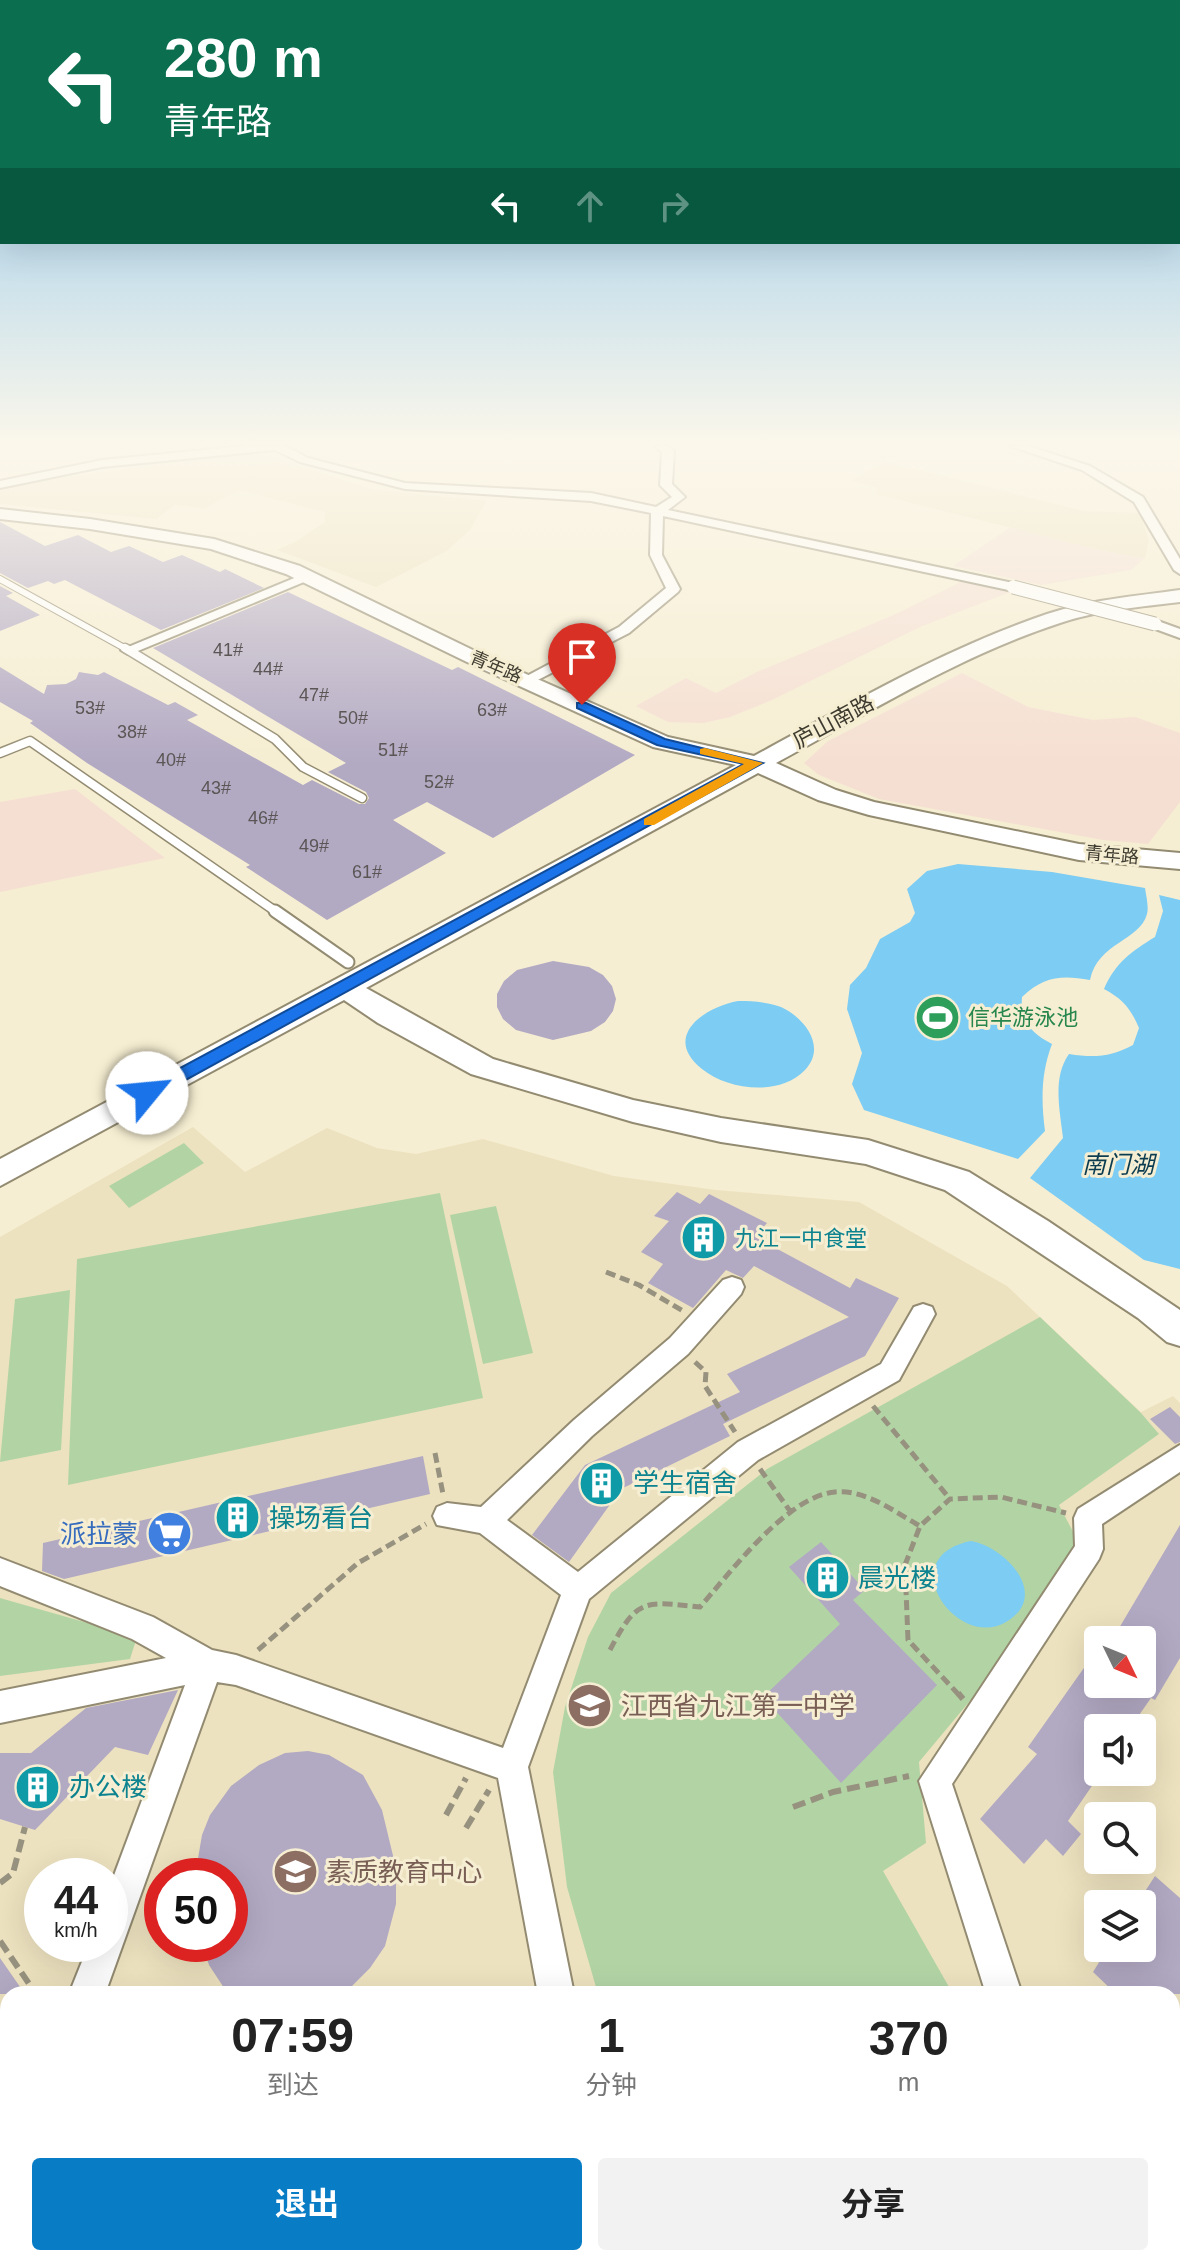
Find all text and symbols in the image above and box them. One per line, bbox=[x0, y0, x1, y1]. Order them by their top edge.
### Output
text: 280 m bbox=[164, 26, 323, 89]
icon: left bbox=[32, 32, 136, 136]
text: 青年路 bbox=[164, 101, 272, 142]
icon: left bbox=[484, 184, 528, 228]
icon: ahead bbox=[568, 184, 612, 228]
icon: right bbox=[652, 184, 696, 228]
pin bbox=[548, 623, 616, 705]
icon: arrive bbox=[560, 635, 604, 679]
house number: 41# bbox=[213, 640, 243, 660]
street label: 青年路 bbox=[467, 647, 525, 687]
house number: 44# bbox=[253, 659, 283, 679]
house number: 47# bbox=[299, 685, 329, 705]
street label: 庐山南路 bbox=[789, 690, 878, 753]
house number: 53# bbox=[75, 698, 105, 718]
house number: 63# bbox=[477, 700, 507, 720]
house number: 50# bbox=[338, 708, 368, 728]
house number: 38# bbox=[117, 722, 147, 742]
house number: 51# bbox=[378, 740, 408, 760]
house number: 40# bbox=[156, 750, 186, 770]
house number: 52# bbox=[424, 772, 454, 792]
house number: 43# bbox=[201, 778, 231, 798]
house number: 46# bbox=[248, 808, 278, 828]
house number: 49# bbox=[299, 836, 329, 856]
street label: 青年路 bbox=[1084, 843, 1140, 867]
house number: 61# bbox=[352, 862, 382, 882]
sports icon: 信华游泳池 bbox=[913, 993, 961, 1041]
place label: 信华游泳池 bbox=[968, 1005, 1078, 1030]
position arrow bbox=[105, 1051, 189, 1135]
water label: 南门湖 bbox=[1082, 1151, 1158, 1178]
building icon: 九江一中食堂 bbox=[680, 1214, 728, 1262]
place label: 九江一中食堂 bbox=[735, 1226, 867, 1251]
building icon: 学生宿舍 bbox=[578, 1459, 626, 1507]
place label: 学生宿舍 bbox=[633, 1468, 737, 1498]
building icon: 操场看台 bbox=[214, 1494, 262, 1542]
place label: 操场看台 bbox=[269, 1503, 373, 1533]
supermarket icon: 派拉蒙 bbox=[145, 1510, 193, 1558]
place label: 派拉蒙 bbox=[60, 1519, 138, 1549]
building icon: 晨光楼 bbox=[803, 1554, 851, 1602]
place label: 晨光楼 bbox=[858, 1563, 936, 1593]
north arrow bbox=[1084, 1626, 1156, 1698]
map controls bbox=[1084, 1626, 1156, 1962]
school or university icon: 江西省九江第一中学 bbox=[566, 1682, 614, 1730]
place label: 江西省九江第一中学 bbox=[621, 1691, 855, 1721]
button: sound bbox=[1084, 1714, 1156, 1786]
building icon: 办公楼 bbox=[14, 1763, 62, 1811]
place label: 办公楼 bbox=[69, 1772, 147, 1802]
button: search bbox=[1084, 1802, 1156, 1874]
school or university icon: 素质教育中心 bbox=[271, 1848, 319, 1896]
place label: 素质教育中心 bbox=[326, 1857, 482, 1887]
speed limit sign: 50 bbox=[144, 1858, 248, 1962]
text: 44 bbox=[54, 1878, 98, 1922]
button: layers bbox=[1084, 1890, 1156, 1962]
text: km/h bbox=[54, 1919, 98, 1941]
text: 07:59 bbox=[231, 2009, 354, 2062]
text: 1 bbox=[598, 2009, 625, 2062]
text: 370 bbox=[869, 2012, 949, 2065]
text: m bbox=[898, 2067, 920, 2097]
text: 到达 bbox=[267, 2070, 319, 2100]
text: 分钟 bbox=[585, 2070, 637, 2100]
button: 退出 bbox=[32, 2158, 582, 2250]
button: 分享 bbox=[598, 2158, 1148, 2250]

